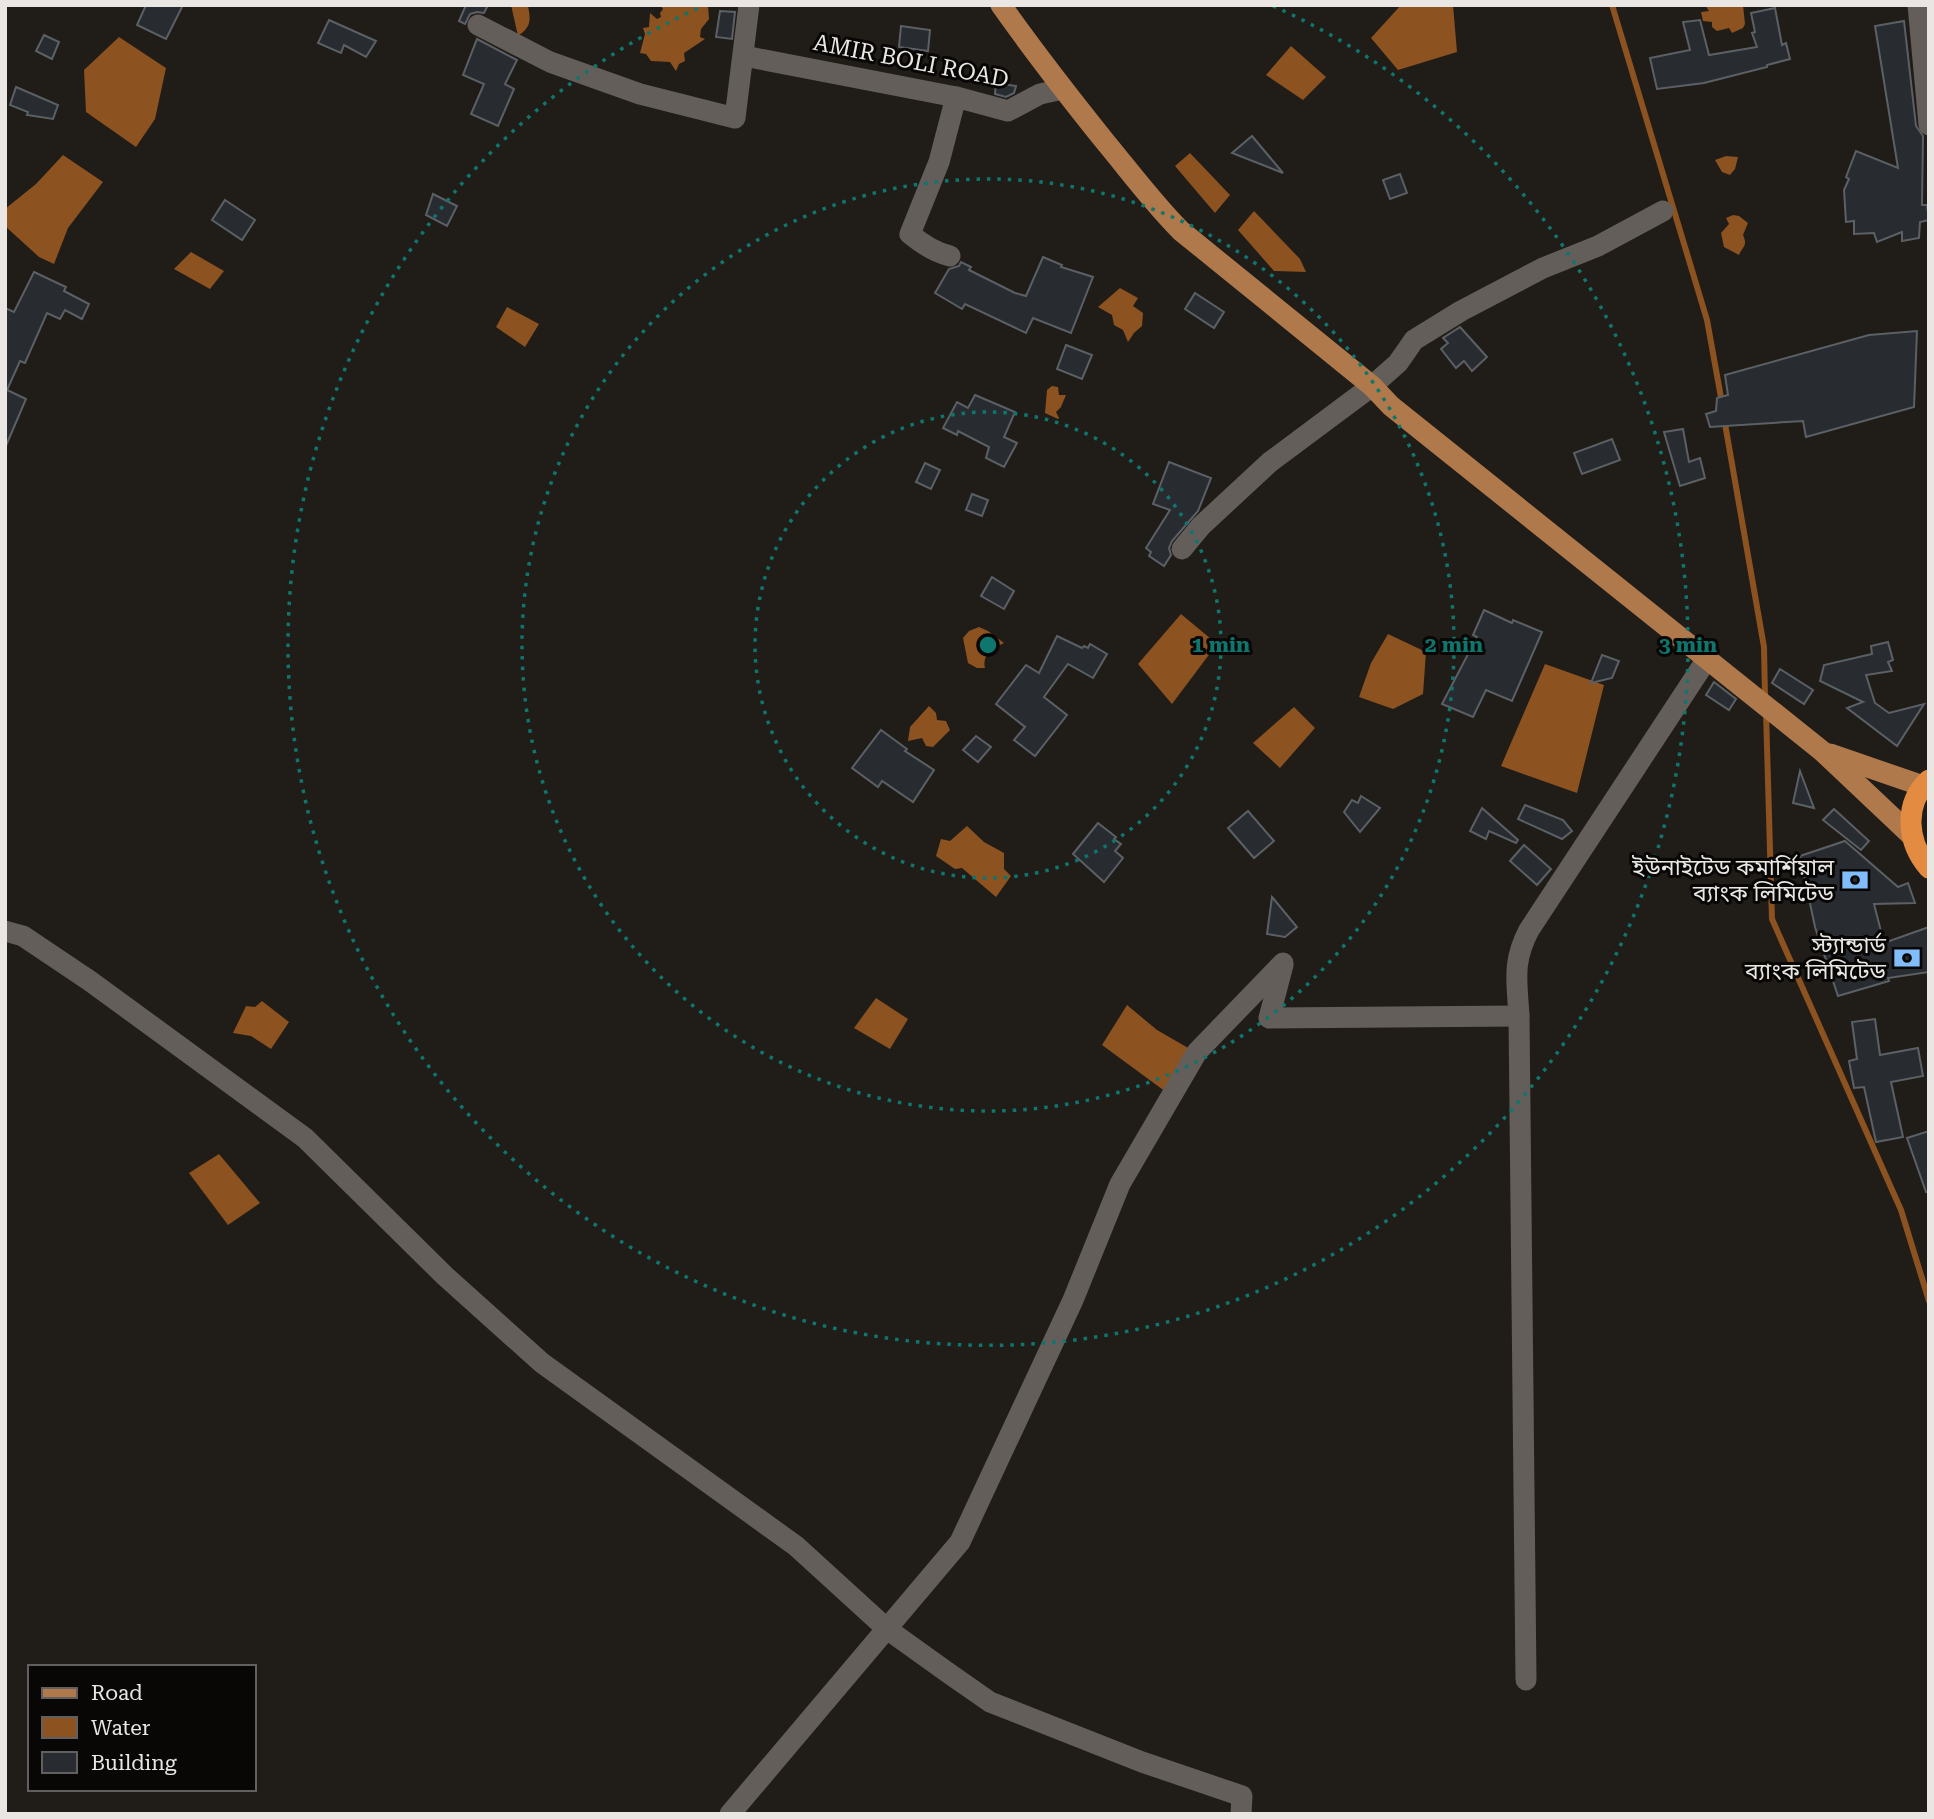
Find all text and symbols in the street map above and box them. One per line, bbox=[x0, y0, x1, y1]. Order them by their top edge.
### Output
street label: AMIR BOLI ROAD bbox=[811, 29, 1011, 93]
centre of rings bbox=[976, 633, 1000, 657]
text: 1 min bbox=[1192, 633, 1250, 657]
text: 2 min bbox=[1425, 633, 1483, 657]
text: 3 min bbox=[1659, 633, 1717, 657]
place label: ইউনাইটেড কমার্শিয়াল ব্যাংক লিমিটেড bbox=[1631, 854, 1835, 907]
bank icon: ইউনাইটেড কমার্শিয়াল ব্যাংক লিমিটেড bbox=[1840, 865, 1870, 895]
place label: স্ট্যান্ডার্ড ব্যাংক লিমিটেড bbox=[1744, 932, 1887, 985]
bank icon: স্ট্যান্ডার্ড ব্যাংক লিমিটেড bbox=[1892, 943, 1922, 973]
legend bbox=[28, 1665, 256, 1791]
text: Road bbox=[91, 1681, 143, 1705]
text: Water bbox=[91, 1716, 151, 1740]
text: Building bbox=[91, 1751, 177, 1775]

